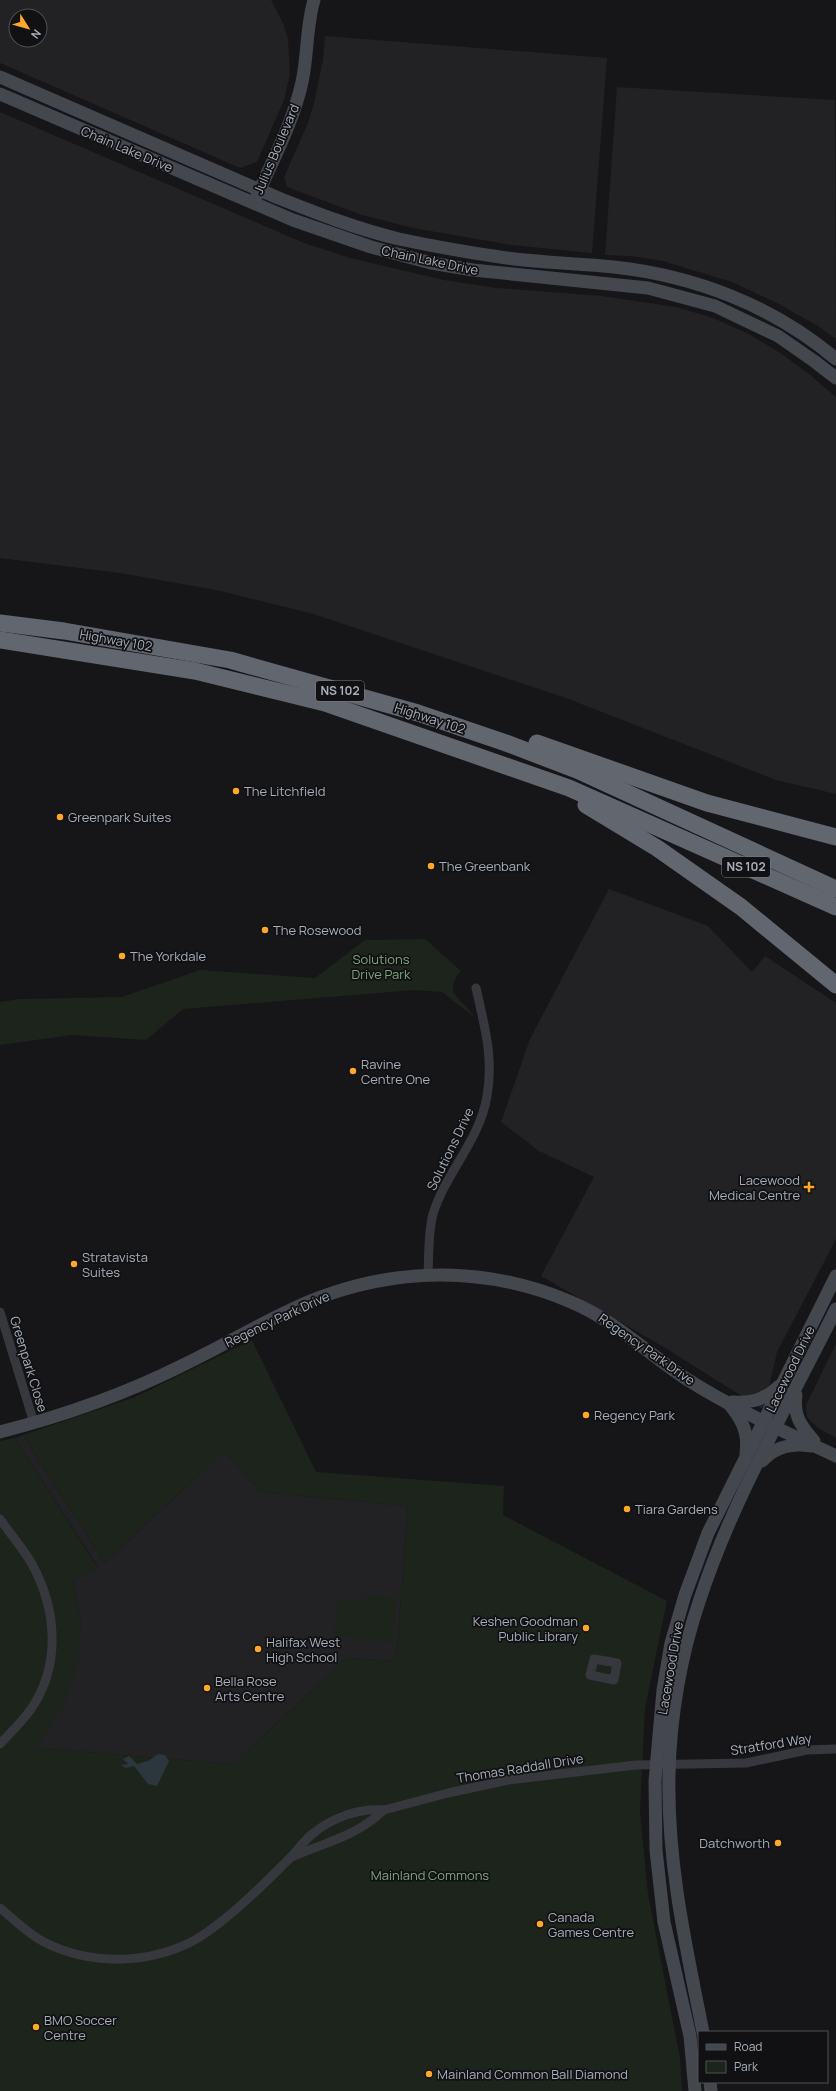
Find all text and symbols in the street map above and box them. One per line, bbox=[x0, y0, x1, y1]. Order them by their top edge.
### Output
north arrow bbox=[8, 8, 48, 48]
text: N bbox=[28, 27, 45, 42]
street label: Julius Boulevard bbox=[249, 101, 303, 197]
street label: Chain Lake Drive bbox=[78, 121, 176, 177]
street label: Chain Lake Drive bbox=[380, 241, 480, 279]
street label: Highway 102 bbox=[78, 625, 154, 655]
road number: NS 102 bbox=[316, 681, 364, 701]
street label: Highway 102 bbox=[392, 698, 468, 738]
place label: The Litchfield bbox=[244, 782, 325, 800]
marker: The Litchfield bbox=[231, 786, 241, 796]
place label: Greenpark Suites bbox=[68, 808, 171, 826]
marker: Greenpark Suites bbox=[55, 812, 65, 822]
place label: The Greenbank bbox=[439, 857, 531, 875]
road number: NS 102 bbox=[722, 857, 770, 877]
marker: The Greenbank bbox=[426, 861, 436, 871]
place label: The Rosewood bbox=[273, 921, 361, 939]
marker: The Rosewood bbox=[260, 925, 270, 935]
place label: The Yorkdale bbox=[130, 947, 207, 965]
park label: Solutions Drive Park bbox=[352, 950, 411, 983]
marker: The Yorkdale bbox=[117, 951, 127, 961]
place label: Ravine Centre One bbox=[361, 1055, 430, 1088]
marker: Ravine Centre One bbox=[348, 1066, 358, 1076]
street label: Solutions Drive bbox=[422, 1104, 478, 1193]
place label: Lacewood Medical Centre bbox=[709, 1171, 800, 1204]
marker: Lacewood Medical Centre bbox=[803, 1181, 815, 1193]
place label: Stratavista Suites bbox=[82, 1248, 148, 1281]
marker: Stratavista Suites bbox=[69, 1259, 79, 1269]
street label: Regency Park Drive bbox=[222, 1287, 333, 1351]
street label: Regency Park Drive bbox=[595, 1309, 699, 1389]
street label: Greenpark Close bbox=[6, 1314, 52, 1415]
street label: Lacewood Drive bbox=[761, 1322, 819, 1415]
place label: Regency Park bbox=[594, 1406, 675, 1424]
marker: Regency Park bbox=[581, 1410, 591, 1420]
place label: Tiara Gardens bbox=[635, 1500, 718, 1518]
marker: Tiara Gardens bbox=[622, 1504, 632, 1514]
place label: Keshen Goodman Public Library bbox=[473, 1612, 578, 1645]
street label: Lacewood Drive bbox=[653, 1620, 687, 1716]
marker: Keshen Goodman Public Library bbox=[581, 1623, 591, 1633]
place label: Halifax West High School bbox=[266, 1633, 340, 1666]
marker: Halifax West High School bbox=[253, 1644, 263, 1654]
place label: Bella Rose Arts Centre bbox=[215, 1672, 285, 1705]
marker: Bella Rose Arts Centre bbox=[202, 1683, 212, 1693]
street label: Stratford Way bbox=[729, 1729, 813, 1759]
street label: Thomas Raddall Drive bbox=[455, 1749, 585, 1787]
place label: Datchworth bbox=[699, 1834, 770, 1852]
marker: Datchworth bbox=[773, 1838, 783, 1848]
park label: Mainland Commons bbox=[371, 1866, 489, 1884]
place label: Canada Games Centre bbox=[548, 1908, 635, 1941]
marker: Canada Games Centre bbox=[535, 1919, 545, 1929]
place label: BMO Soccer Centre bbox=[44, 2011, 117, 2044]
marker: BMO Soccer Centre bbox=[31, 2022, 41, 2032]
legend bbox=[698, 2031, 828, 2083]
text: Road bbox=[734, 2038, 762, 2055]
text: Park bbox=[734, 2058, 759, 2075]
place label: Mainland Common Ball Diamond bbox=[437, 2065, 628, 2083]
marker: Mainland Common Ball Diamond bbox=[424, 2069, 434, 2079]

